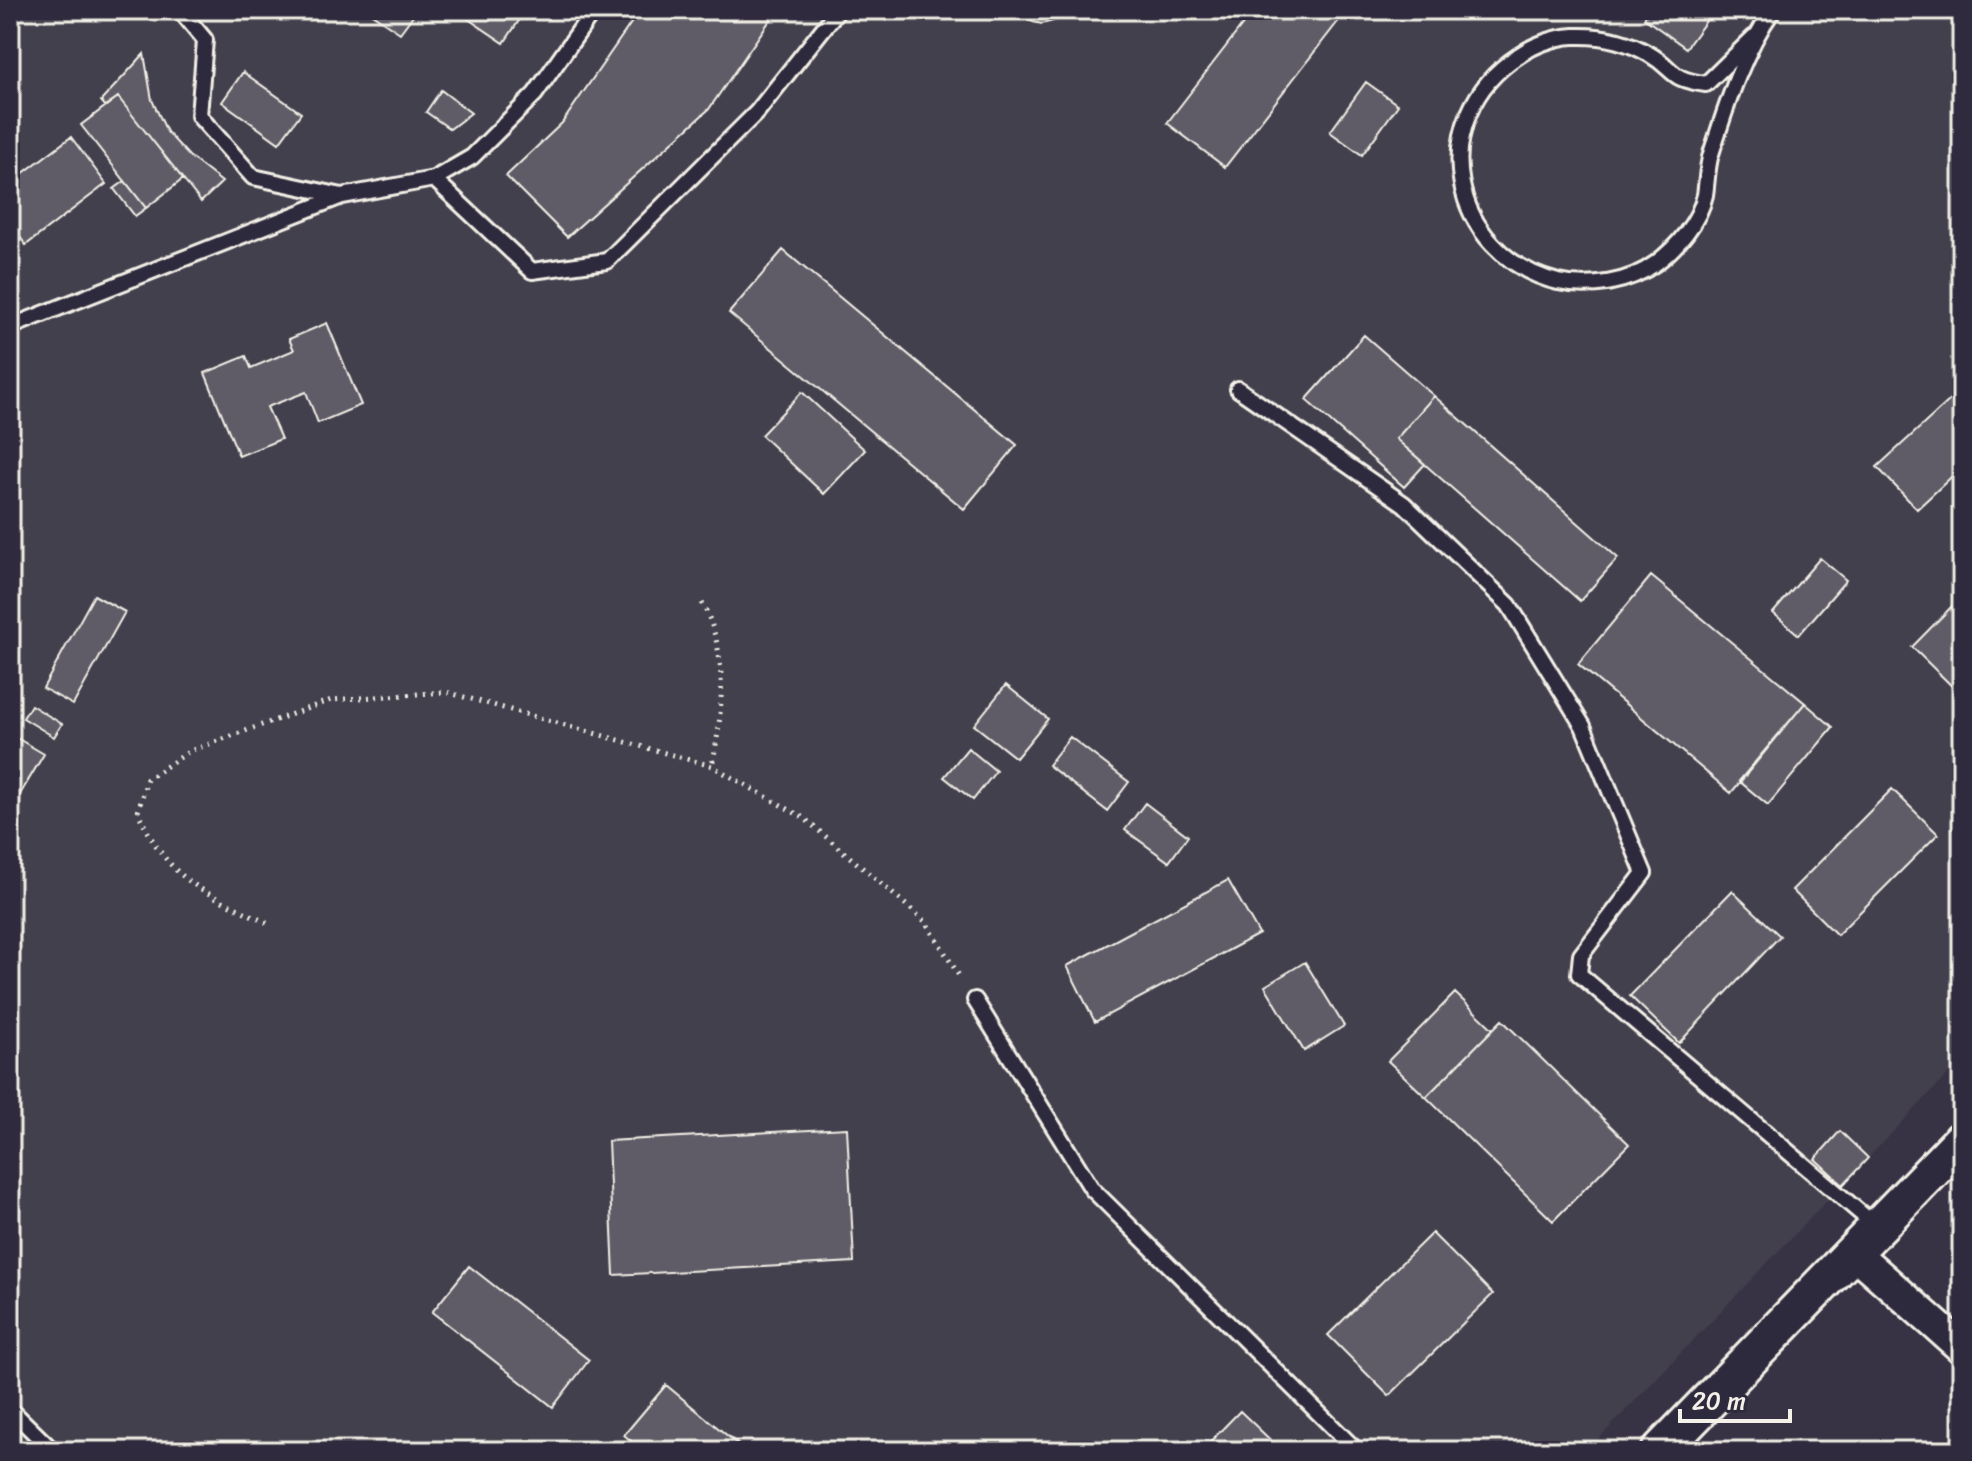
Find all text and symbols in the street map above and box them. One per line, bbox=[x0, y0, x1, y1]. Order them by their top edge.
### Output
scale bar bbox=[1680, 1373, 1790, 1423]
text: 20 m bbox=[1692, 1380, 1746, 1422]

